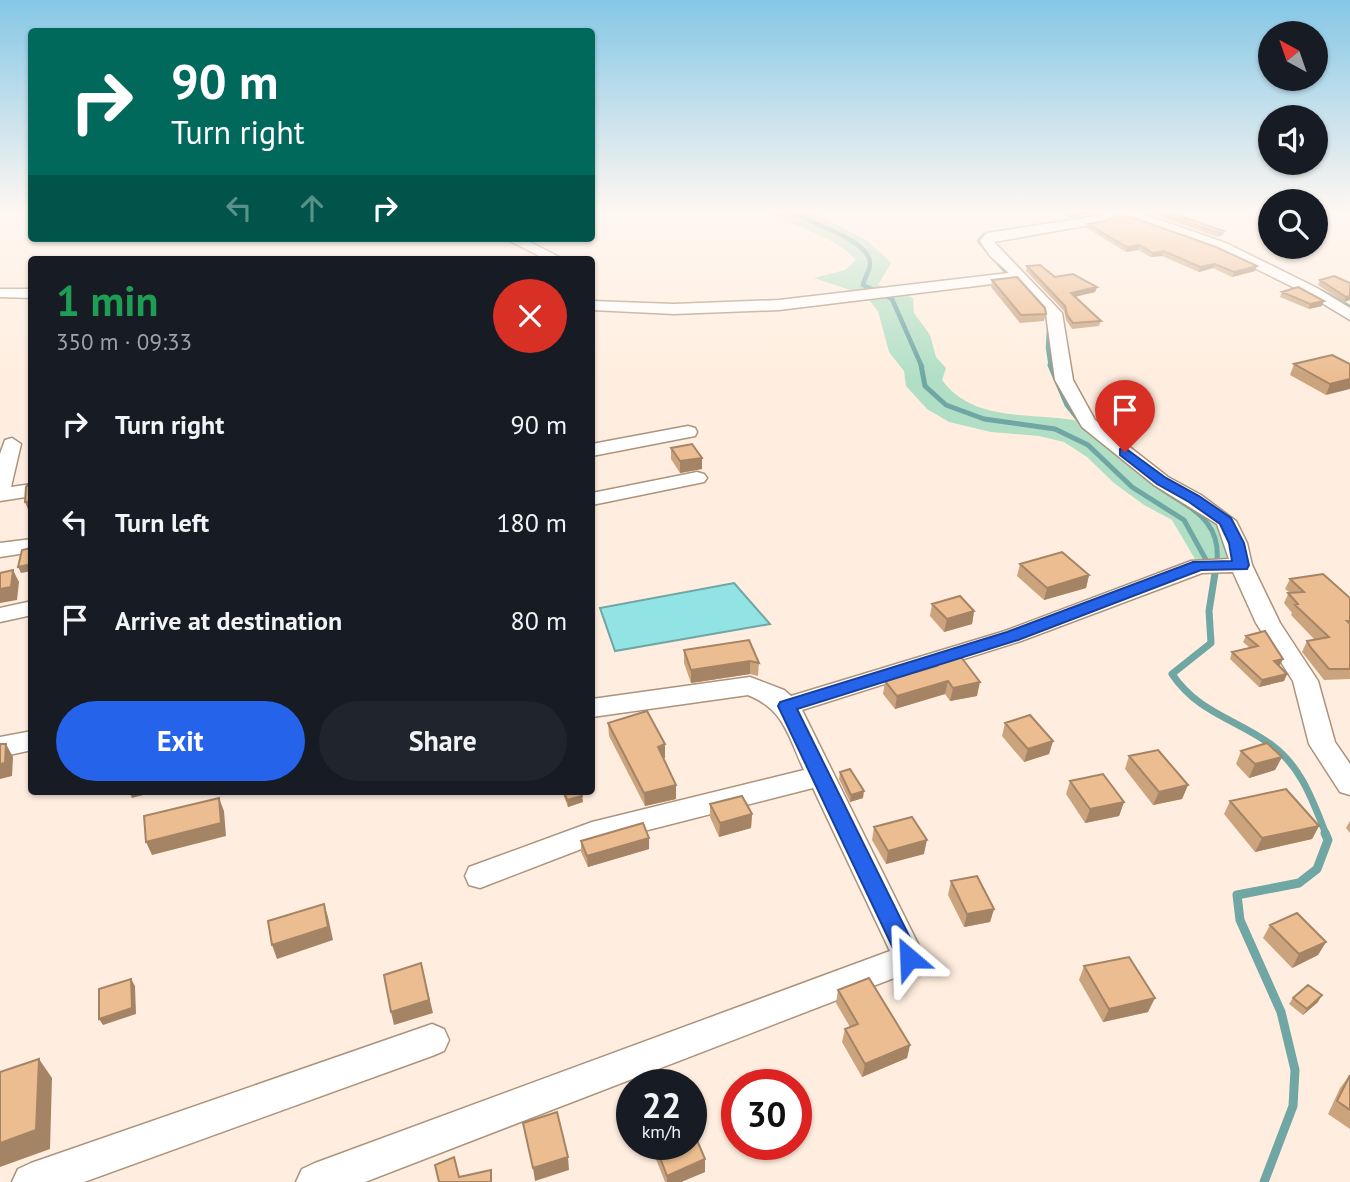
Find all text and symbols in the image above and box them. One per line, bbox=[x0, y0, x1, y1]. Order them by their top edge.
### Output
north arrow bbox=[1258, 21, 1328, 91]
map controls bbox=[1258, 21, 1328, 259]
text: 90 m bbox=[171, 49, 278, 113]
icon: right bbox=[56, 56, 147, 147]
button: sound bbox=[1258, 105, 1328, 175]
text: Turn right bbox=[171, 111, 305, 153]
icon: left bbox=[220, 189, 258, 227]
icon: ahead bbox=[293, 189, 331, 227]
icon: right bbox=[366, 189, 404, 227]
button: search bbox=[1258, 189, 1328, 259]
text: 1 min bbox=[56, 273, 158, 328]
button: close bbox=[493, 279, 567, 353]
text: 350 m · 09:33 bbox=[56, 327, 192, 356]
pin bbox=[1095, 380, 1155, 452]
icon: arrive bbox=[1106, 391, 1144, 429]
icon: right bbox=[56, 405, 94, 443]
text: Turn right bbox=[115, 408, 224, 441]
text: 90 m bbox=[511, 408, 567, 441]
icon: left bbox=[56, 503, 94, 541]
text: Turn left bbox=[115, 506, 209, 539]
text: 180 m bbox=[496, 506, 567, 539]
icon: arrive bbox=[56, 601, 94, 639]
text: Arrive at destination bbox=[115, 604, 342, 637]
text: 80 m bbox=[511, 604, 567, 637]
button: Exit bbox=[56, 701, 305, 781]
button: Share bbox=[319, 701, 567, 781]
position arrow bbox=[872, 921, 946, 995]
speed limit sign: 30 bbox=[721, 1069, 812, 1160]
text: 22 bbox=[642, 1082, 681, 1128]
text: km/h bbox=[642, 1120, 681, 1143]

